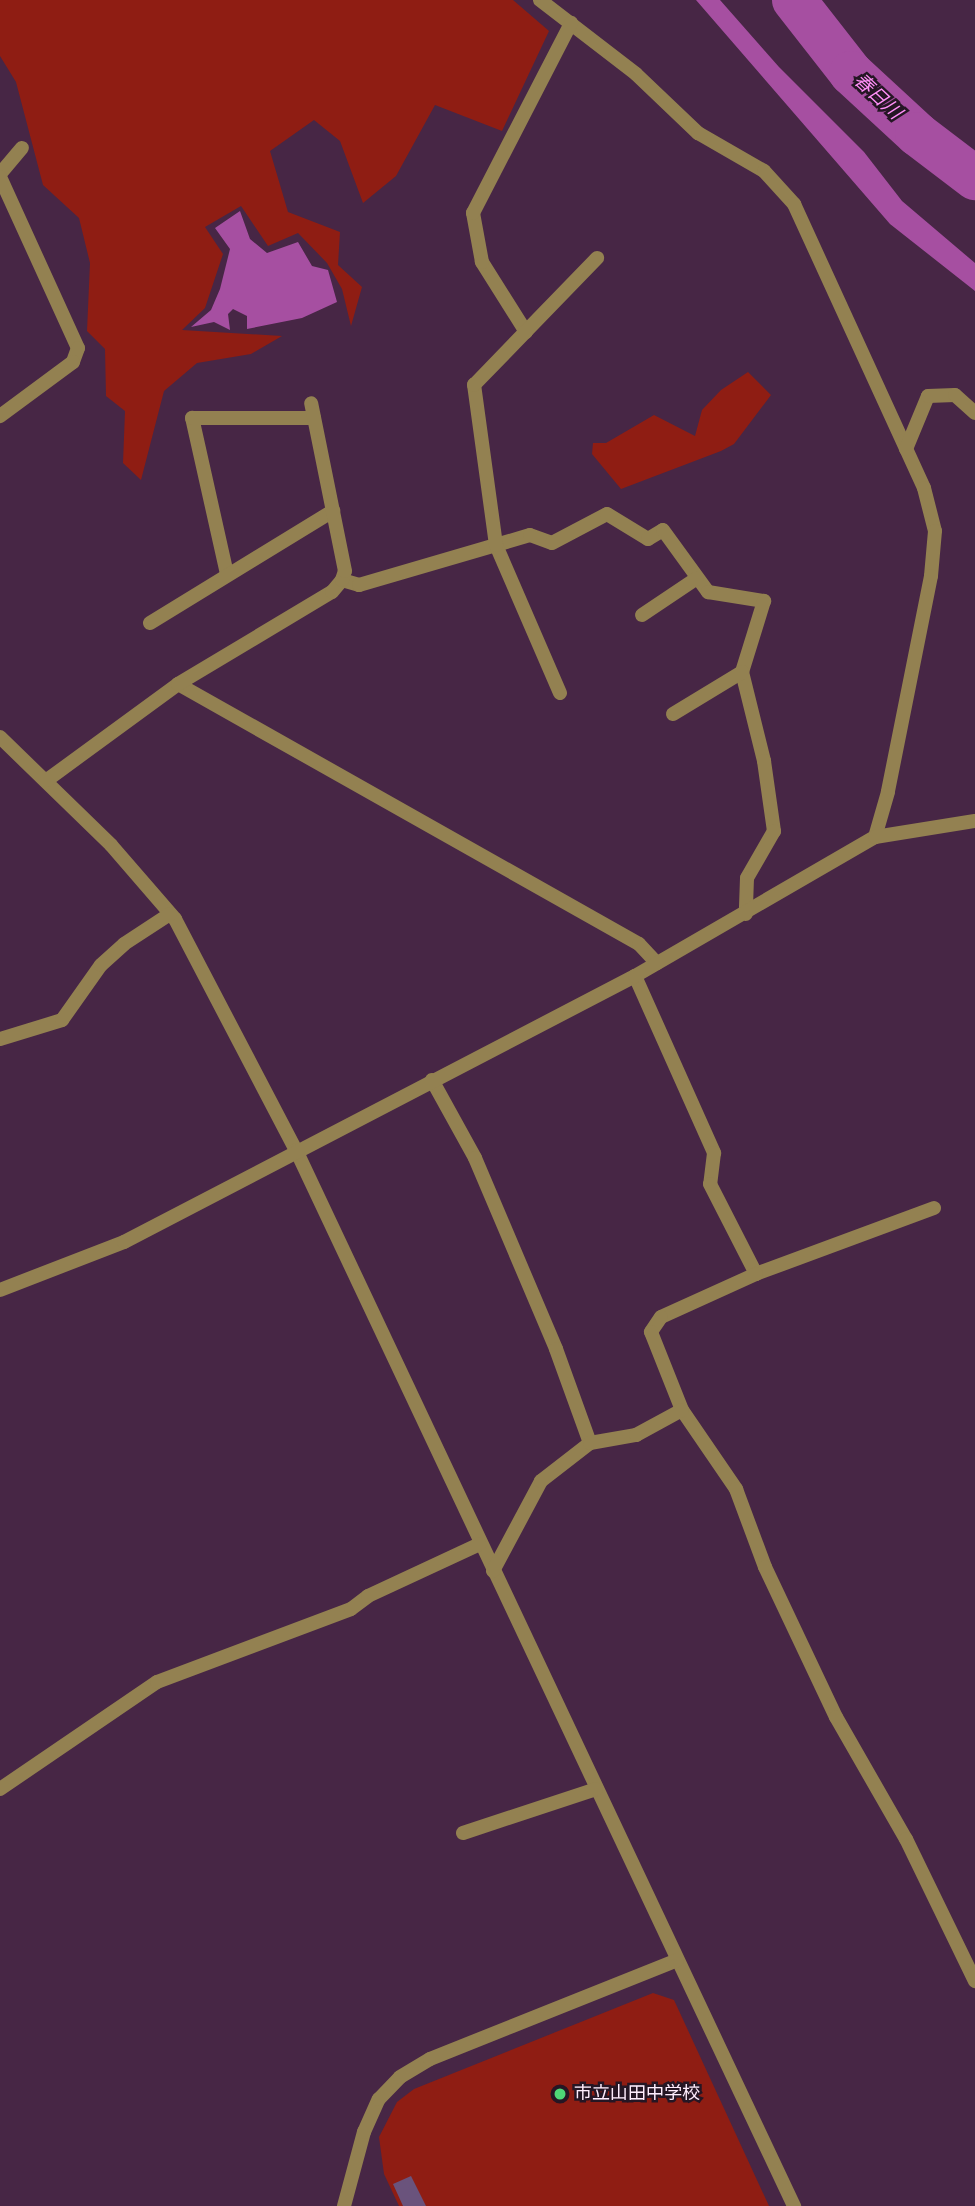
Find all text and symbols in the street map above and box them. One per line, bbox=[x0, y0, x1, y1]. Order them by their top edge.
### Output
water label: 春日川 bbox=[848, 69, 906, 125]
place label: 市立山田中学校 bbox=[574, 2083, 700, 2105]
marker: 市立山田中学校 bbox=[552, 2086, 568, 2102]

